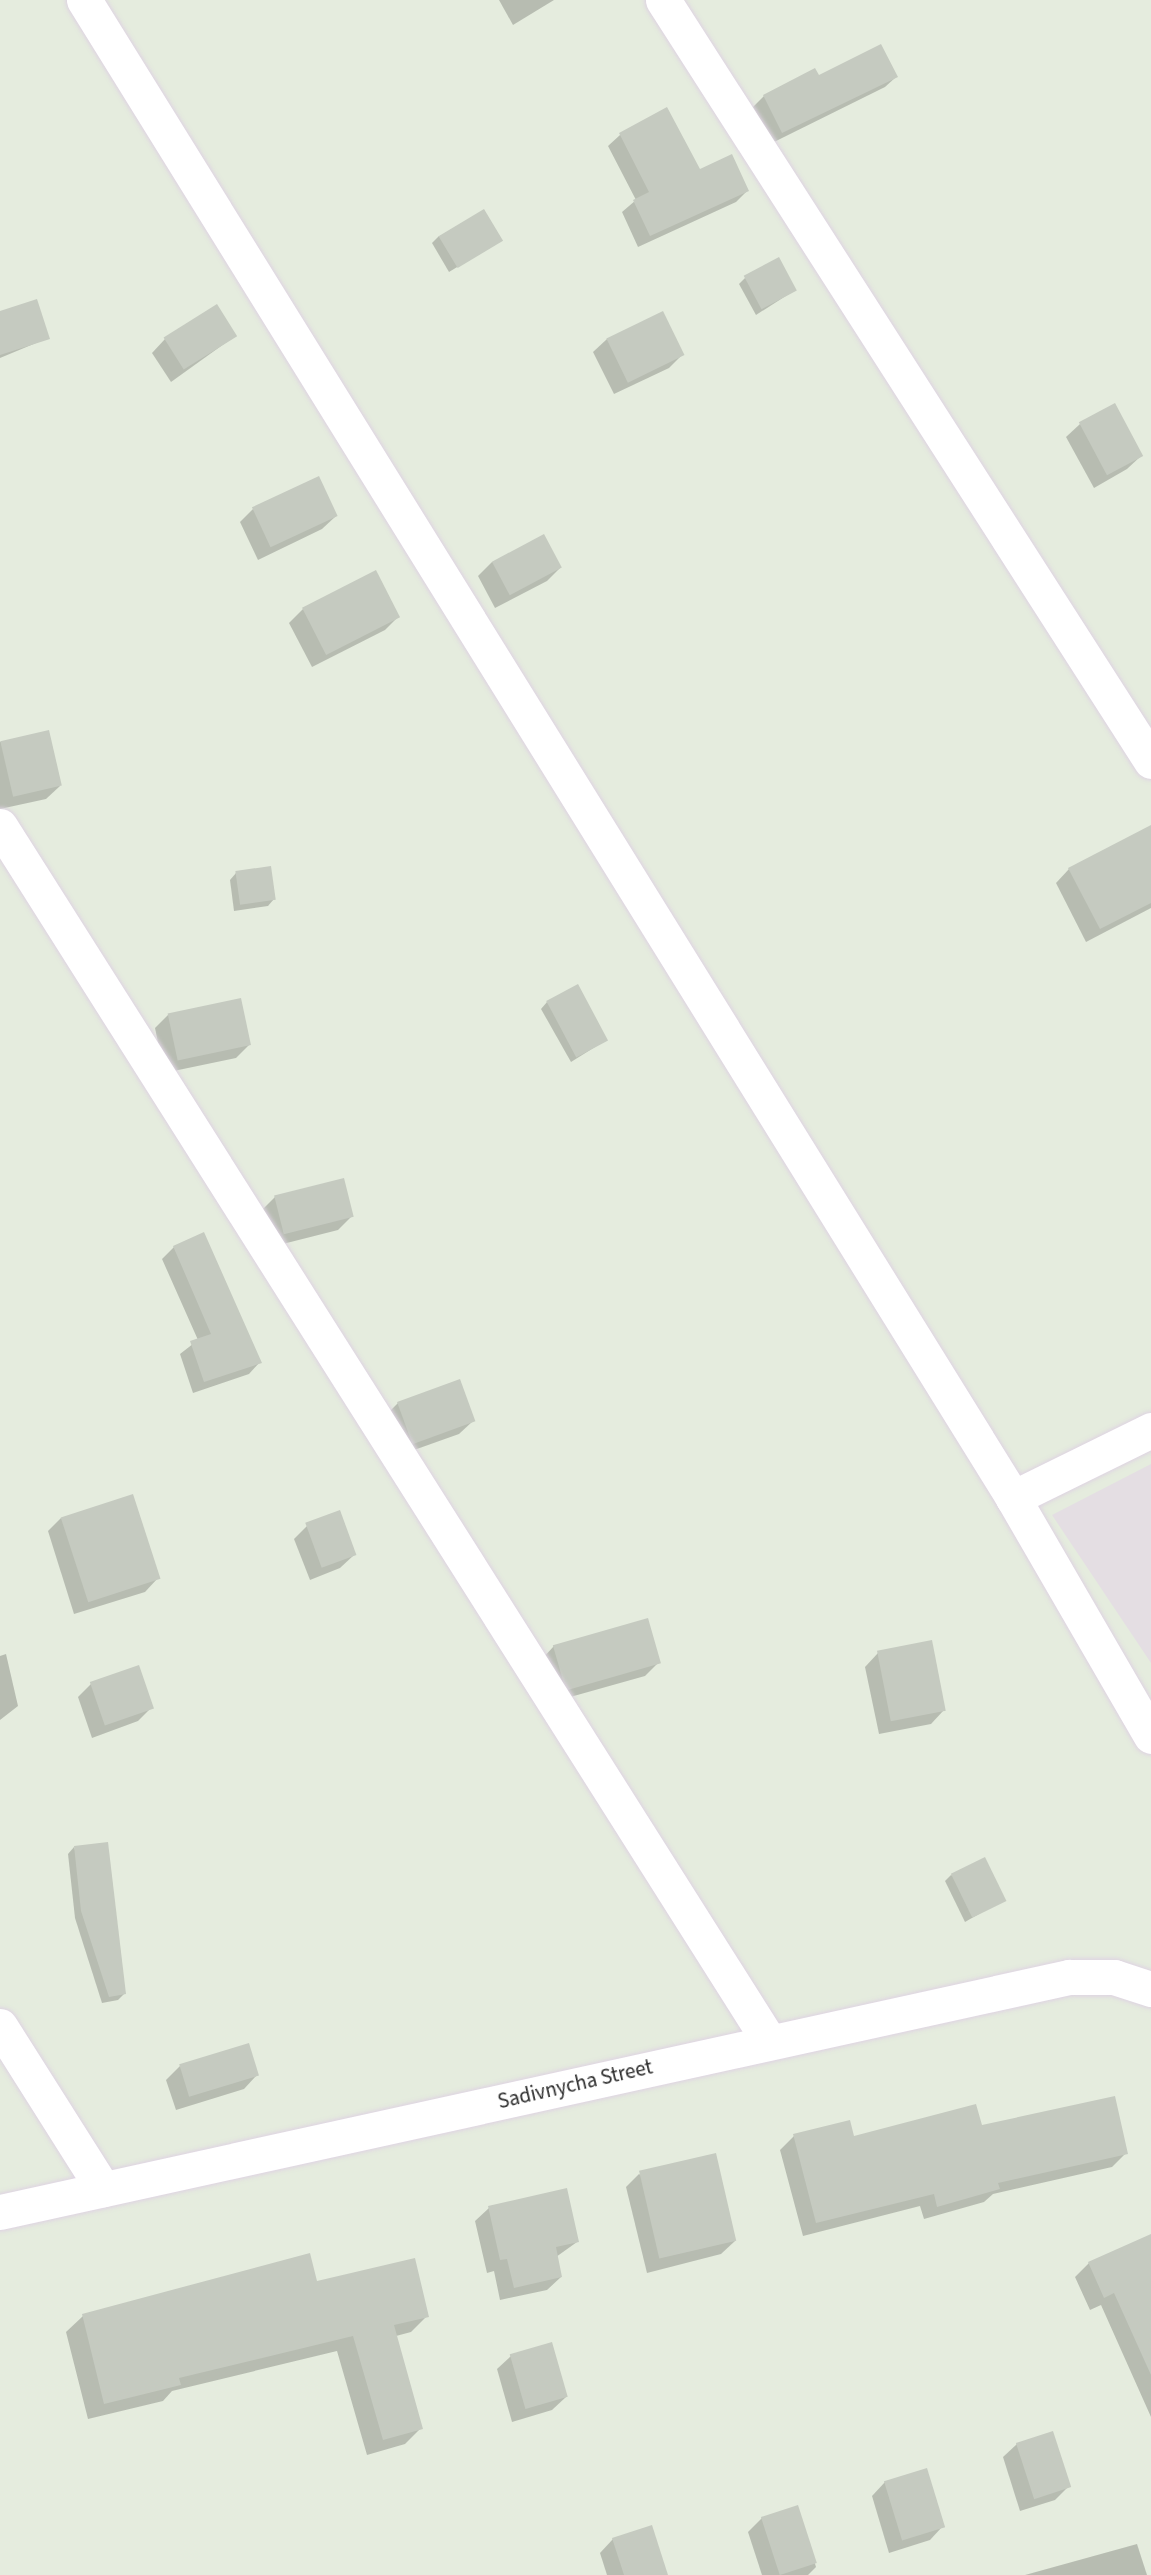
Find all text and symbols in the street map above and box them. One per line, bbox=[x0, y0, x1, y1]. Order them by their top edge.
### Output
street label: Sadivnycha Street bbox=[495, 2054, 655, 2114]

